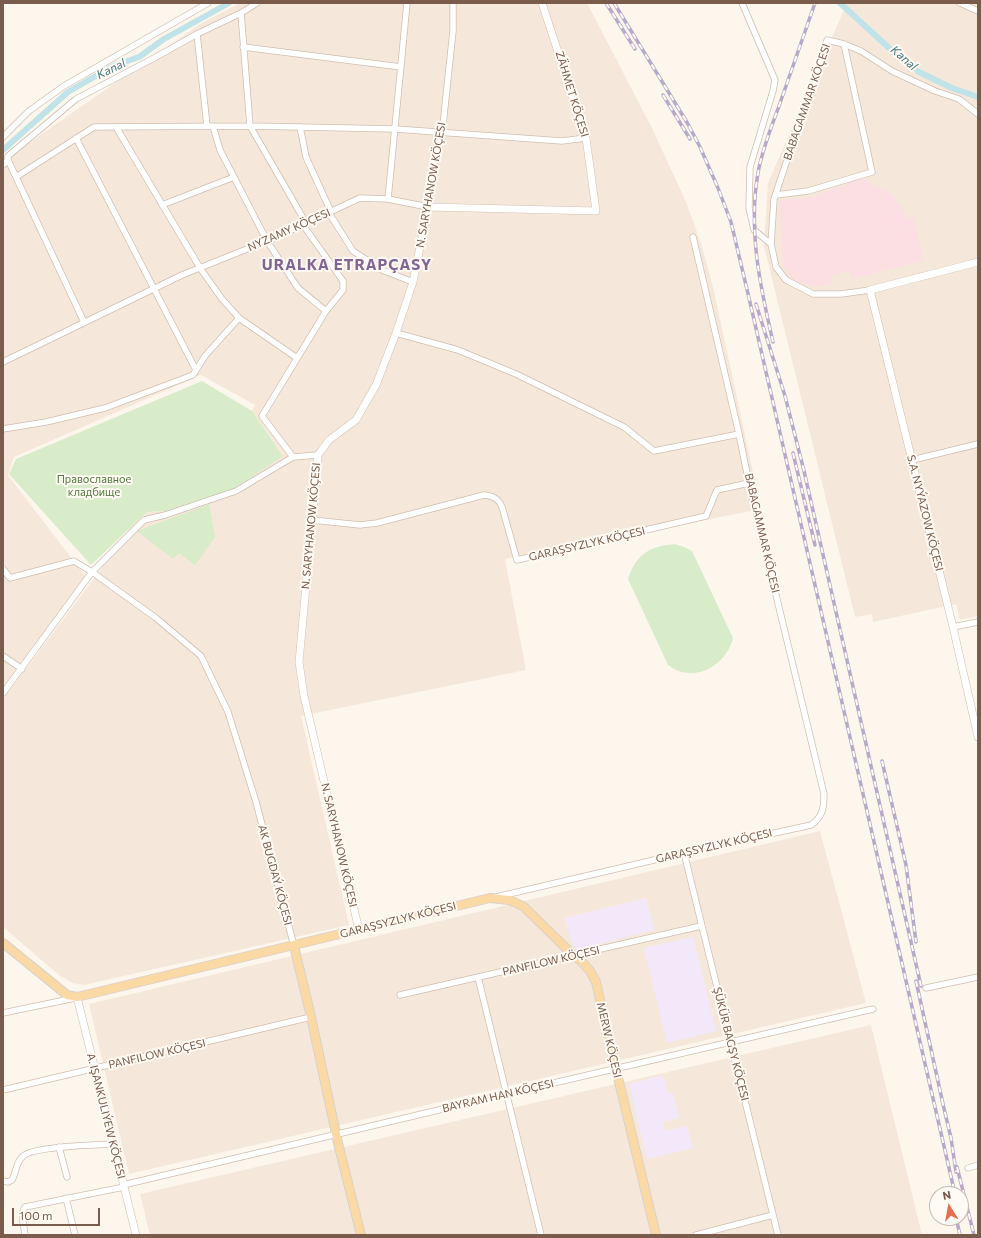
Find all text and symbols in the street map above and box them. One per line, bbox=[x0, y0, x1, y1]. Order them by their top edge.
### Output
street label: BABAGAMMAR KÖÇESI bbox=[781, 42, 833, 162]
water label: Kanal bbox=[888, 43, 920, 73]
street label: ZÄHMET KÖÇESI bbox=[553, 50, 591, 138]
water label: Kanal bbox=[94, 56, 128, 82]
street label: N. SARYHANOW KÖÇESI bbox=[413, 121, 449, 249]
street label: NYZAMY KÖÇESI bbox=[246, 206, 332, 254]
district label: URALKA ETRAPÇASY bbox=[262, 256, 432, 274]
street label: S.A. NYÝAZOW KÖÇESI bbox=[904, 453, 946, 573]
street label: N. SARYHANOW KÖÇESI bbox=[299, 462, 323, 590]
park label: Православное кладбище bbox=[57, 472, 131, 498]
street label: BABAGAMMAR KÖÇESI bbox=[742, 472, 782, 594]
street label: GARAŞSYZLYK KÖÇESI bbox=[527, 524, 647, 564]
street label: N. SARYHANOW KÖÇESI bbox=[318, 782, 360, 908]
street label: AK BUGDAÝ KÖÇESI bbox=[255, 823, 295, 927]
street label: GARAŞSYZLYK KÖÇESI bbox=[654, 826, 774, 866]
street label: GARAŞSYZLYK KÖÇESI bbox=[339, 899, 457, 941]
street label: PANFILOW KÖÇESI bbox=[501, 943, 601, 979]
street label: ŞÜKÜR BAGŞY KÖÇESI bbox=[710, 986, 752, 1102]
street label: MERW KÖÇESI bbox=[594, 1001, 624, 1079]
street label: PANFILOW KÖÇESI bbox=[107, 1036, 207, 1072]
street label: A. IŞANKULIÝEW KÖÇESI bbox=[84, 1052, 128, 1180]
street label: BAYRAM HAN KÖÇESI bbox=[441, 1077, 555, 1115]
north arrow bbox=[929, 1186, 969, 1226]
text: N bbox=[942, 1188, 952, 1202]
scale bar bbox=[14, 1200, 102, 1226]
text: 100 m bbox=[19, 1208, 53, 1222]

